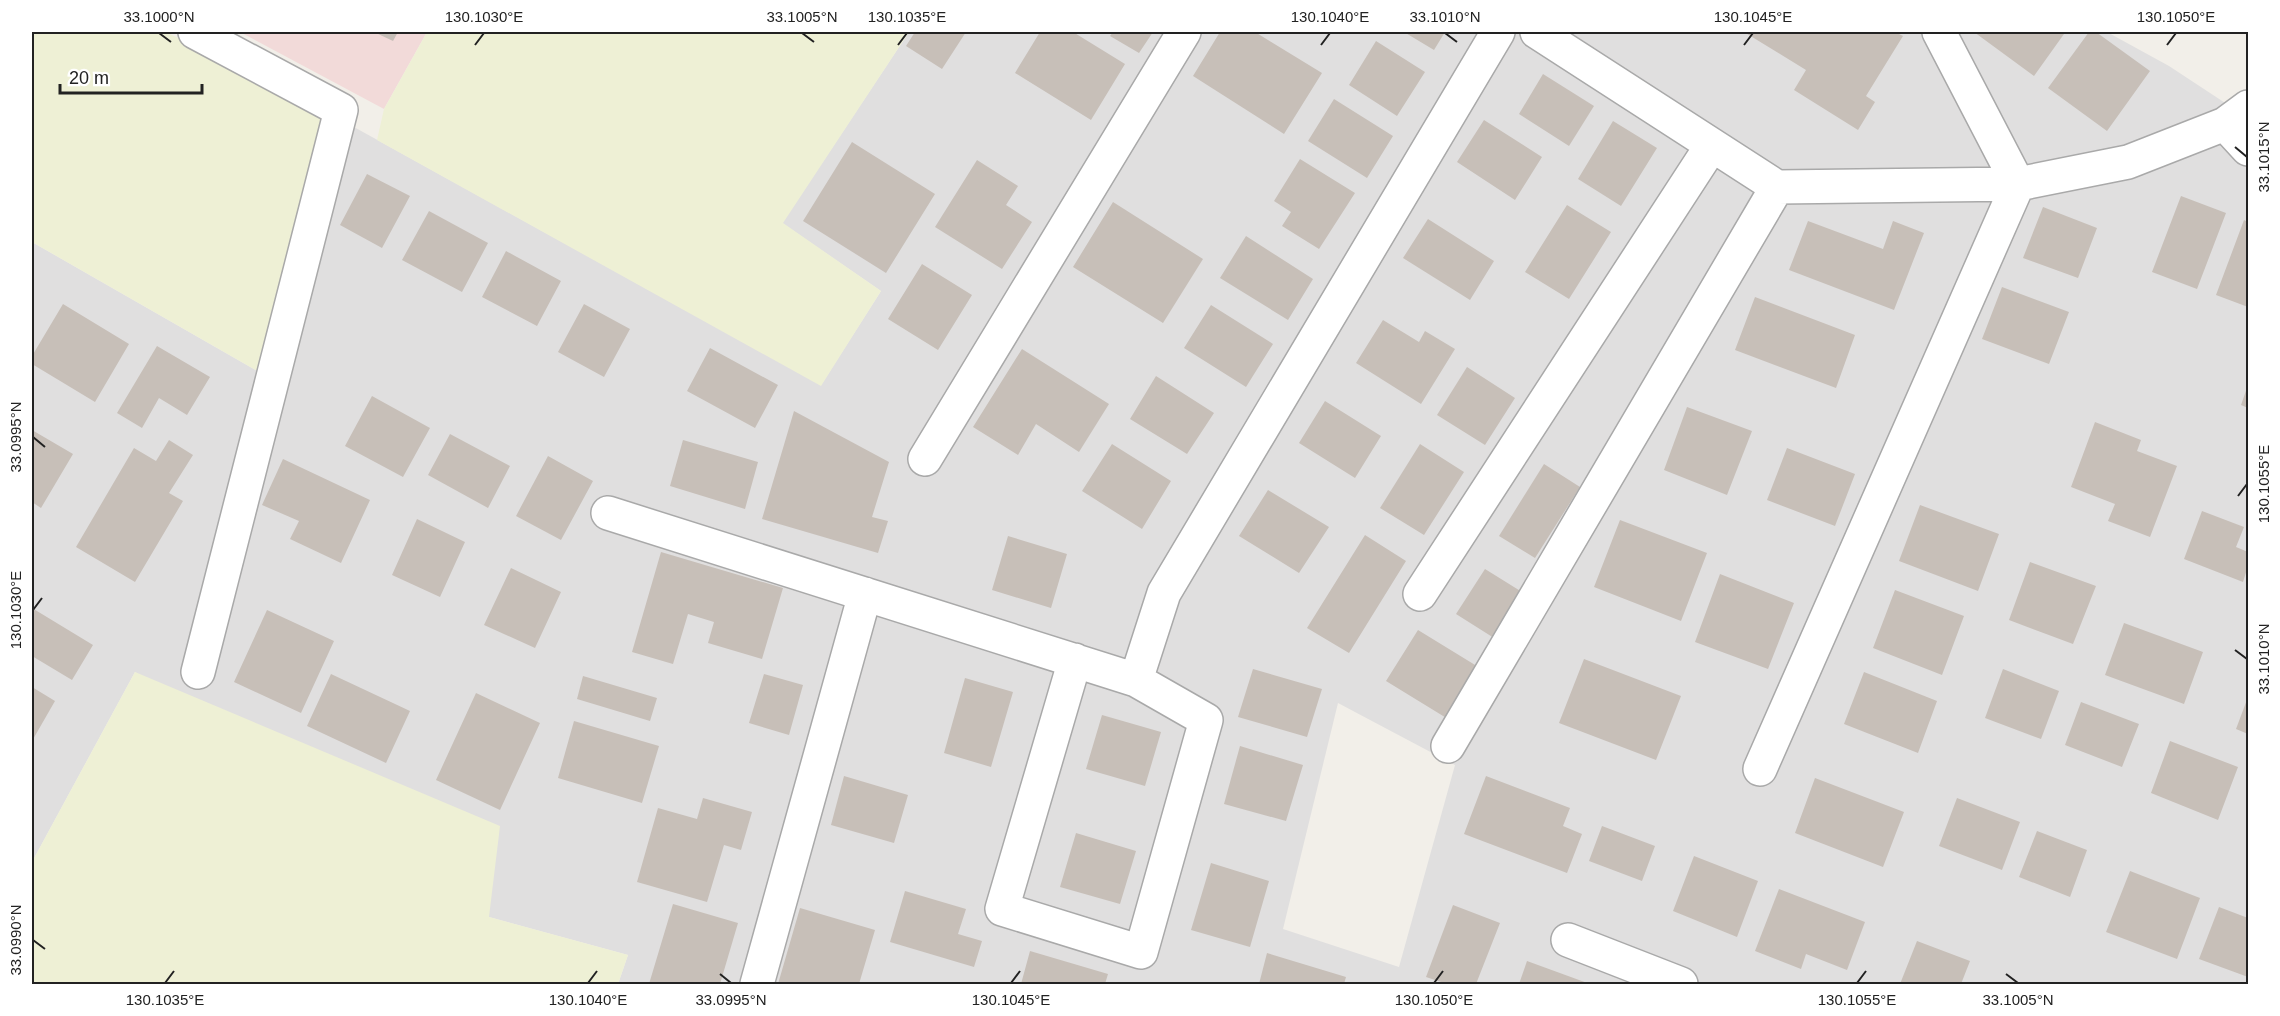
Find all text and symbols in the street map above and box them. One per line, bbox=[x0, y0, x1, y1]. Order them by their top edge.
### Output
text: 33.1000°N bbox=[123, 8, 195, 25]
text: 130.1030°E bbox=[445, 8, 523, 25]
text: 33.1005°N bbox=[766, 8, 838, 25]
text: 130.1035°E bbox=[868, 8, 946, 25]
text: 130.1040°E bbox=[1291, 8, 1369, 25]
text: 33.1010°N bbox=[1409, 8, 1481, 25]
text: 130.1045°E bbox=[1714, 8, 1792, 25]
text: 130.1050°E bbox=[2137, 8, 2215, 25]
scale bar bbox=[60, 57, 202, 95]
text: 20 m bbox=[69, 68, 109, 88]
text: 33.1015°N bbox=[2255, 121, 2272, 193]
text: 33.0995°N bbox=[7, 401, 24, 473]
text: 130.1055°E bbox=[2255, 445, 2272, 523]
text: 130.1030°E bbox=[7, 571, 24, 649]
text: 33.1010°N bbox=[2255, 623, 2272, 695]
text: 33.0990°N bbox=[7, 904, 24, 976]
text: 130.1035°E bbox=[126, 991, 204, 1008]
text: 130.1040°E bbox=[549, 991, 627, 1008]
text: 33.0995°N bbox=[695, 991, 767, 1008]
text: 130.1045°E bbox=[972, 991, 1050, 1008]
text: 130.1050°E bbox=[1395, 991, 1473, 1008]
text: 130.1055°E bbox=[1818, 991, 1896, 1008]
text: 33.1005°N bbox=[1982, 991, 2054, 1008]

